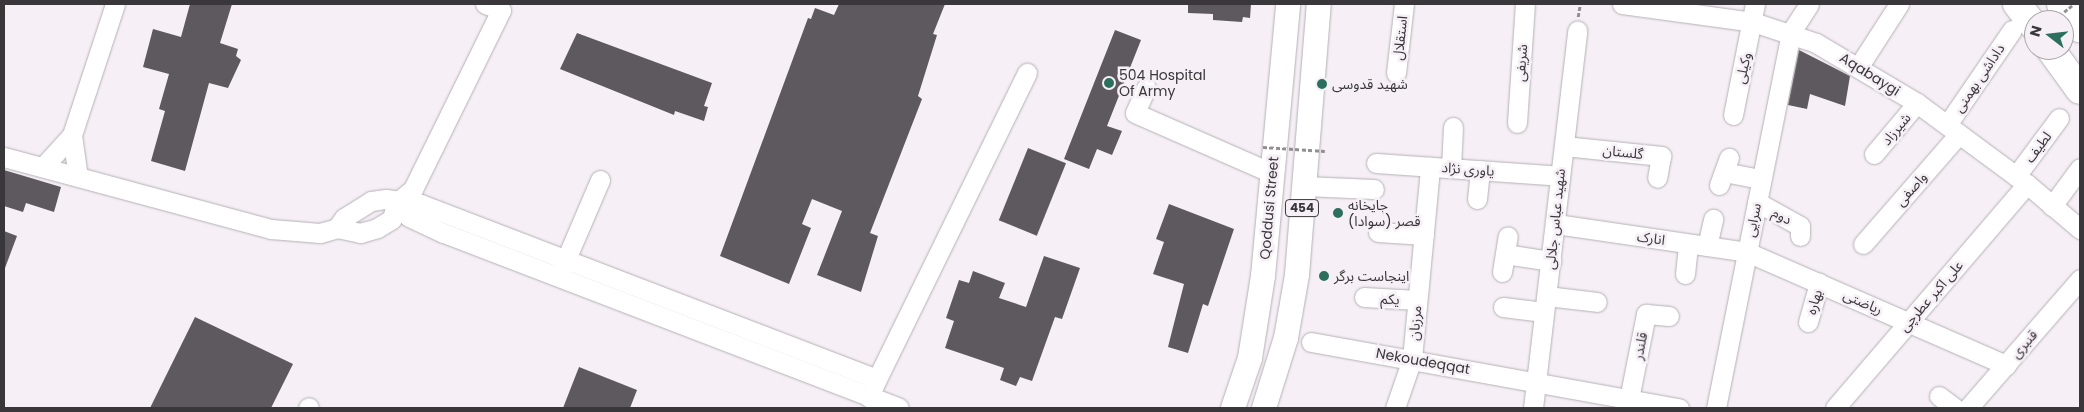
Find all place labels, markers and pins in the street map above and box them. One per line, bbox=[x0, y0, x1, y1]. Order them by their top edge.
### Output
place label: 504 Hospital Of Army bbox=[1119, 67, 1206, 100]
place label: شهید قدوسی bbox=[1332, 76, 1408, 92]
marker: 504 Hospital Of Army bbox=[1103, 77, 1115, 89]
marker: شهید قدوسی bbox=[1316, 78, 1328, 90]
place label: چایخانه قصر (سوادا) bbox=[1348, 197, 1420, 230]
marker: چایخانه قصر (سوادا) bbox=[1332, 207, 1344, 219]
place label: اینجاست برگر bbox=[1334, 268, 1409, 284]
marker: اینجاست برگر bbox=[1318, 270, 1330, 282]

